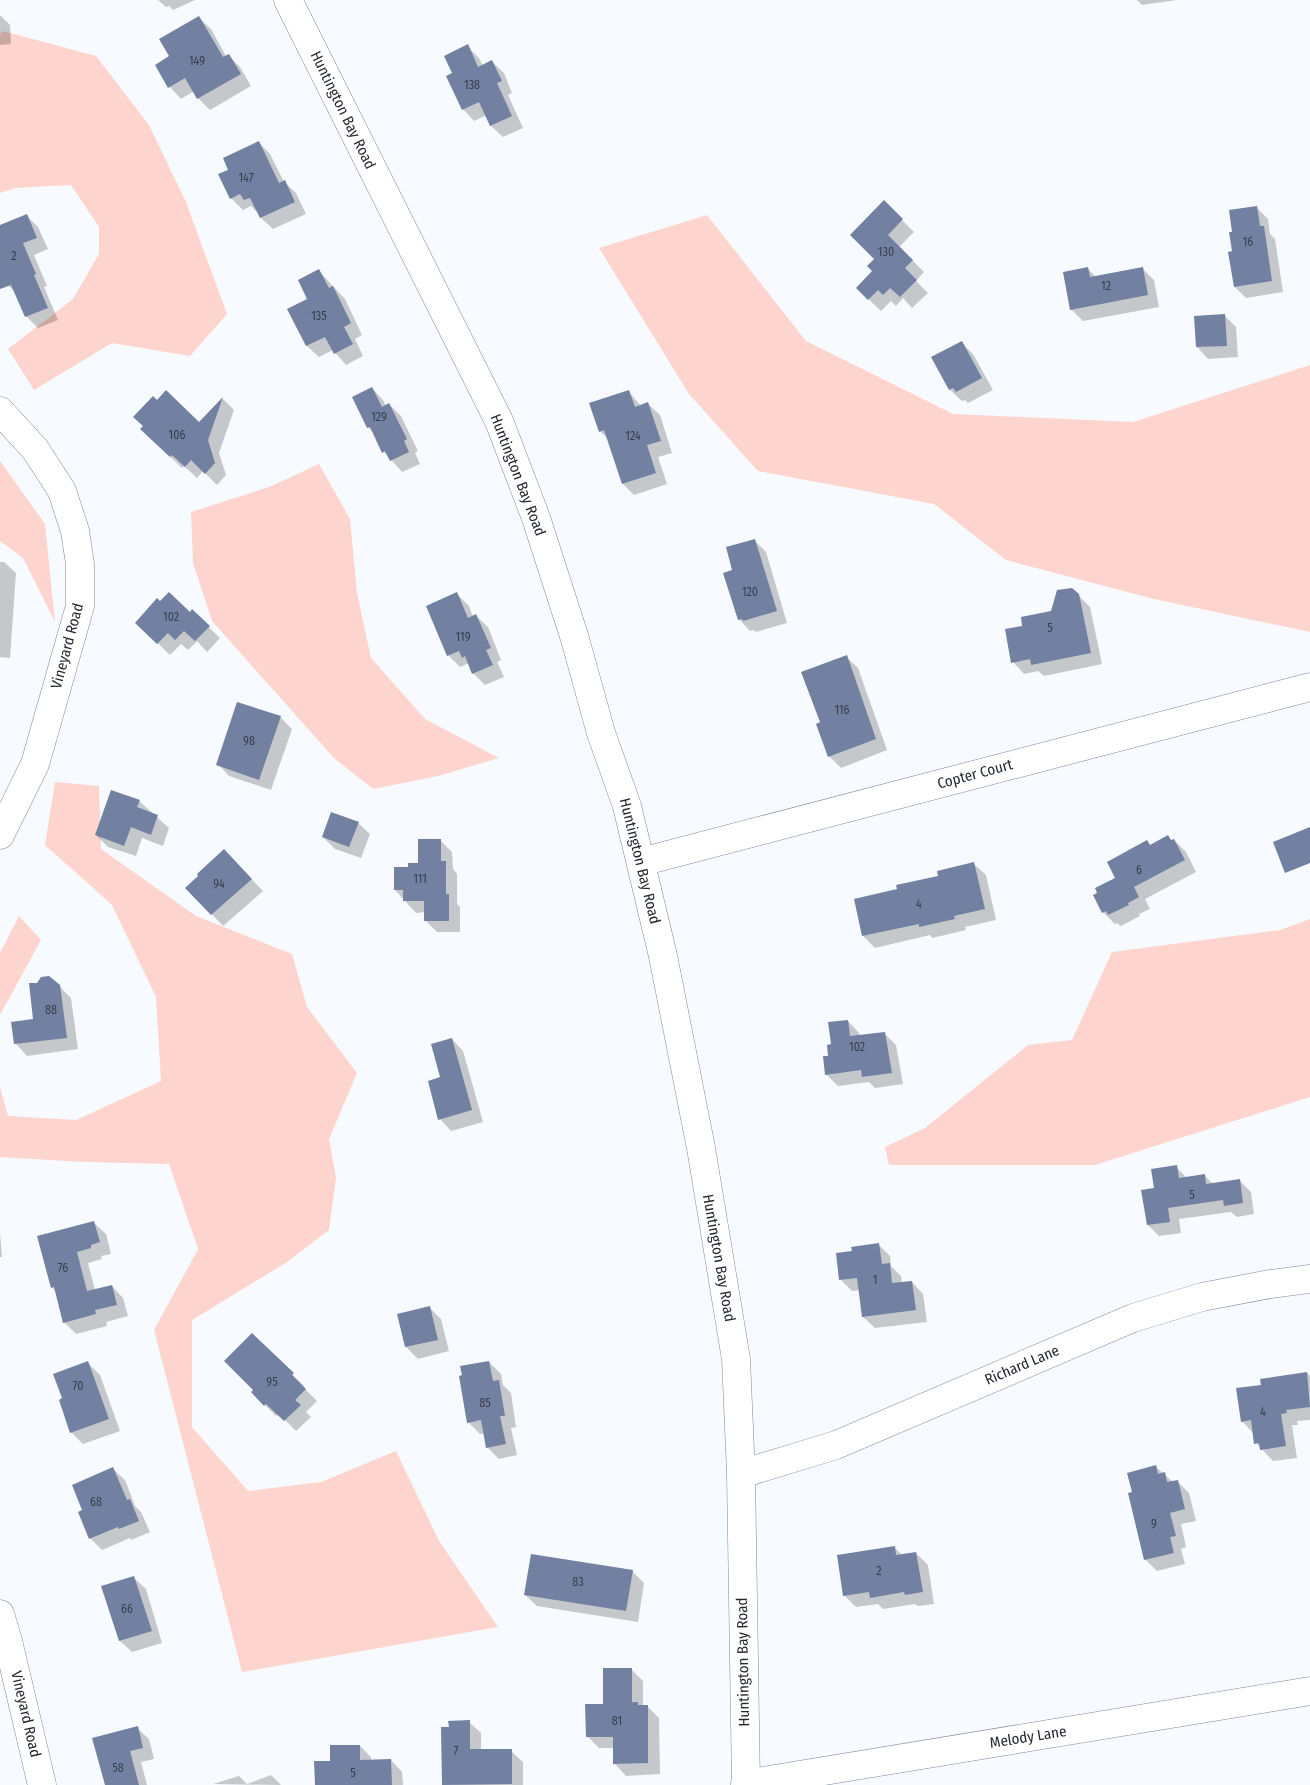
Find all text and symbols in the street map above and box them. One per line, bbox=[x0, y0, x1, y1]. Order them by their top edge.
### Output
street label: Huntington Bay Road bbox=[307, 48, 379, 172]
house number: 149 bbox=[189, 54, 205, 68]
house number: 138 bbox=[464, 78, 480, 92]
house number: 147 bbox=[238, 171, 254, 185]
house number: 16 bbox=[1243, 235, 1253, 249]
house number: 130 bbox=[878, 245, 894, 259]
house number: 2 bbox=[11, 249, 17, 263]
house number: 12 bbox=[1101, 279, 1111, 293]
house number: 135 bbox=[311, 309, 327, 323]
house number: 129 bbox=[371, 410, 387, 424]
street label: Huntington Bay Road bbox=[486, 412, 550, 538]
house number: 106 bbox=[169, 428, 185, 442]
house number: 124 bbox=[625, 429, 641, 443]
house number: 120 bbox=[742, 585, 758, 599]
street label: Vineyard Road bbox=[47, 601, 87, 691]
house number: 102 bbox=[163, 610, 179, 624]
house number: 5 bbox=[1047, 621, 1053, 635]
house number: 119 bbox=[455, 630, 471, 644]
house number: 116 bbox=[834, 703, 850, 717]
house number: 98 bbox=[243, 734, 255, 748]
street label: Copter Court bbox=[935, 755, 1015, 793]
street label: Huntington Bay Road bbox=[616, 796, 664, 926]
house number: 6 bbox=[1136, 863, 1142, 877]
house number: 111 bbox=[413, 872, 427, 886]
house number: 94 bbox=[213, 877, 225, 891]
house number: 4 bbox=[916, 897, 922, 911]
house number: 88 bbox=[45, 1003, 57, 1017]
house number: 102 bbox=[849, 1040, 865, 1054]
house number: 5 bbox=[1189, 1188, 1195, 1202]
street label: Huntington Bay Road bbox=[699, 1193, 739, 1323]
house number: 76 bbox=[58, 1261, 68, 1275]
house number: 1 bbox=[873, 1273, 877, 1287]
street label: Richard Lane bbox=[982, 1341, 1062, 1389]
house number: 95 bbox=[266, 1375, 278, 1389]
house number: 70 bbox=[73, 1379, 83, 1393]
house number: 85 bbox=[479, 1396, 491, 1410]
house number: 4 bbox=[1260, 1405, 1266, 1419]
house number: 68 bbox=[90, 1495, 102, 1509]
house number: 9 bbox=[1151, 1517, 1157, 1531]
house number: 2 bbox=[876, 1564, 882, 1578]
house number: 83 bbox=[572, 1575, 584, 1589]
street label: Huntington Bay Road bbox=[733, 1597, 753, 1727]
house number: 66 bbox=[121, 1602, 133, 1616]
street label: Vineyard Road bbox=[7, 1669, 45, 1759]
house number: 81 bbox=[612, 1714, 622, 1728]
street label: Melody Lane bbox=[988, 1722, 1068, 1752]
house number: 7 bbox=[454, 1744, 459, 1758]
house number: 58 bbox=[112, 1761, 124, 1775]
house number: 5 bbox=[350, 1766, 356, 1780]

